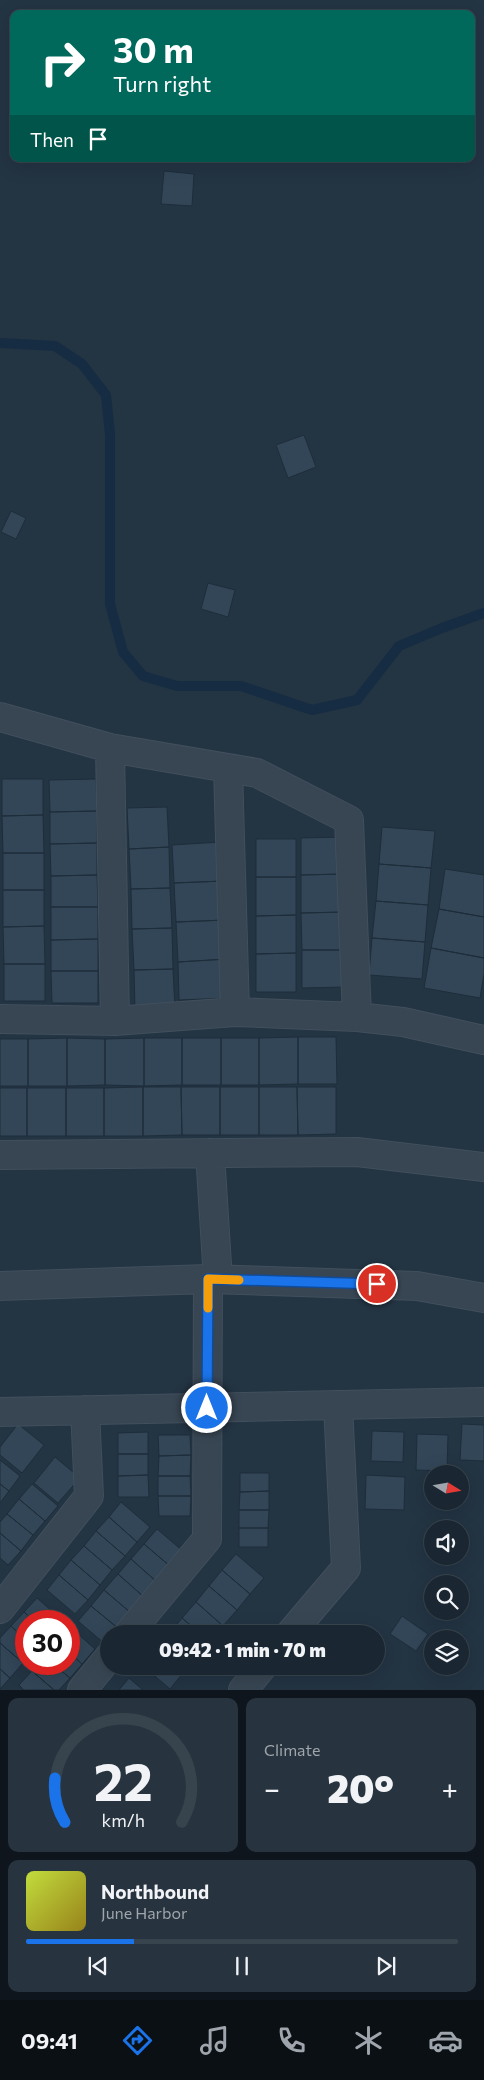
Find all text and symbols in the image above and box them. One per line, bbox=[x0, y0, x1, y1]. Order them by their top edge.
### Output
text: 30 m bbox=[113, 27, 194, 70]
icon: right bbox=[30, 30, 95, 95]
text: Turn right bbox=[113, 70, 211, 97]
icon: arrive bbox=[84, 125, 112, 153]
text: Then bbox=[30, 128, 74, 151]
pin bbox=[356, 1263, 398, 1305]
icon: arrive bbox=[363, 1270, 391, 1298]
position arrow bbox=[180, 1381, 232, 1433]
north arrow bbox=[424, 1465, 469, 1510]
map controls bbox=[424, 1465, 469, 1675]
button: sound bbox=[424, 1520, 469, 1565]
button: search bbox=[424, 1575, 469, 1620]
speed limit sign: 30 bbox=[15, 1610, 80, 1675]
button: layers bbox=[424, 1630, 469, 1675]
text: 09:42 · 1 min · 70 m bbox=[159, 1638, 326, 1661]
text: Climate bbox=[264, 1740, 320, 1759]
text: 22 bbox=[93, 1748, 153, 1812]
text: 20° bbox=[327, 1764, 394, 1811]
text: − bbox=[264, 1771, 280, 1805]
text: + bbox=[442, 1771, 458, 1805]
text: km/h bbox=[101, 1809, 145, 1831]
text: Northbound bbox=[101, 1880, 209, 1903]
text: June Harbor bbox=[101, 1903, 187, 1922]
icon: previous bbox=[84, 1952, 112, 1980]
icon: pause bbox=[228, 1952, 256, 1980]
icon: next bbox=[372, 1952, 400, 1980]
icon: directions bbox=[120, 2023, 155, 2058]
icon: music bbox=[197, 2023, 232, 2058]
icon: phone bbox=[274, 2023, 309, 2058]
icon: climate bbox=[351, 2023, 386, 2058]
icon: car bbox=[428, 2023, 463, 2058]
text: 09:41 bbox=[21, 2027, 78, 2054]

